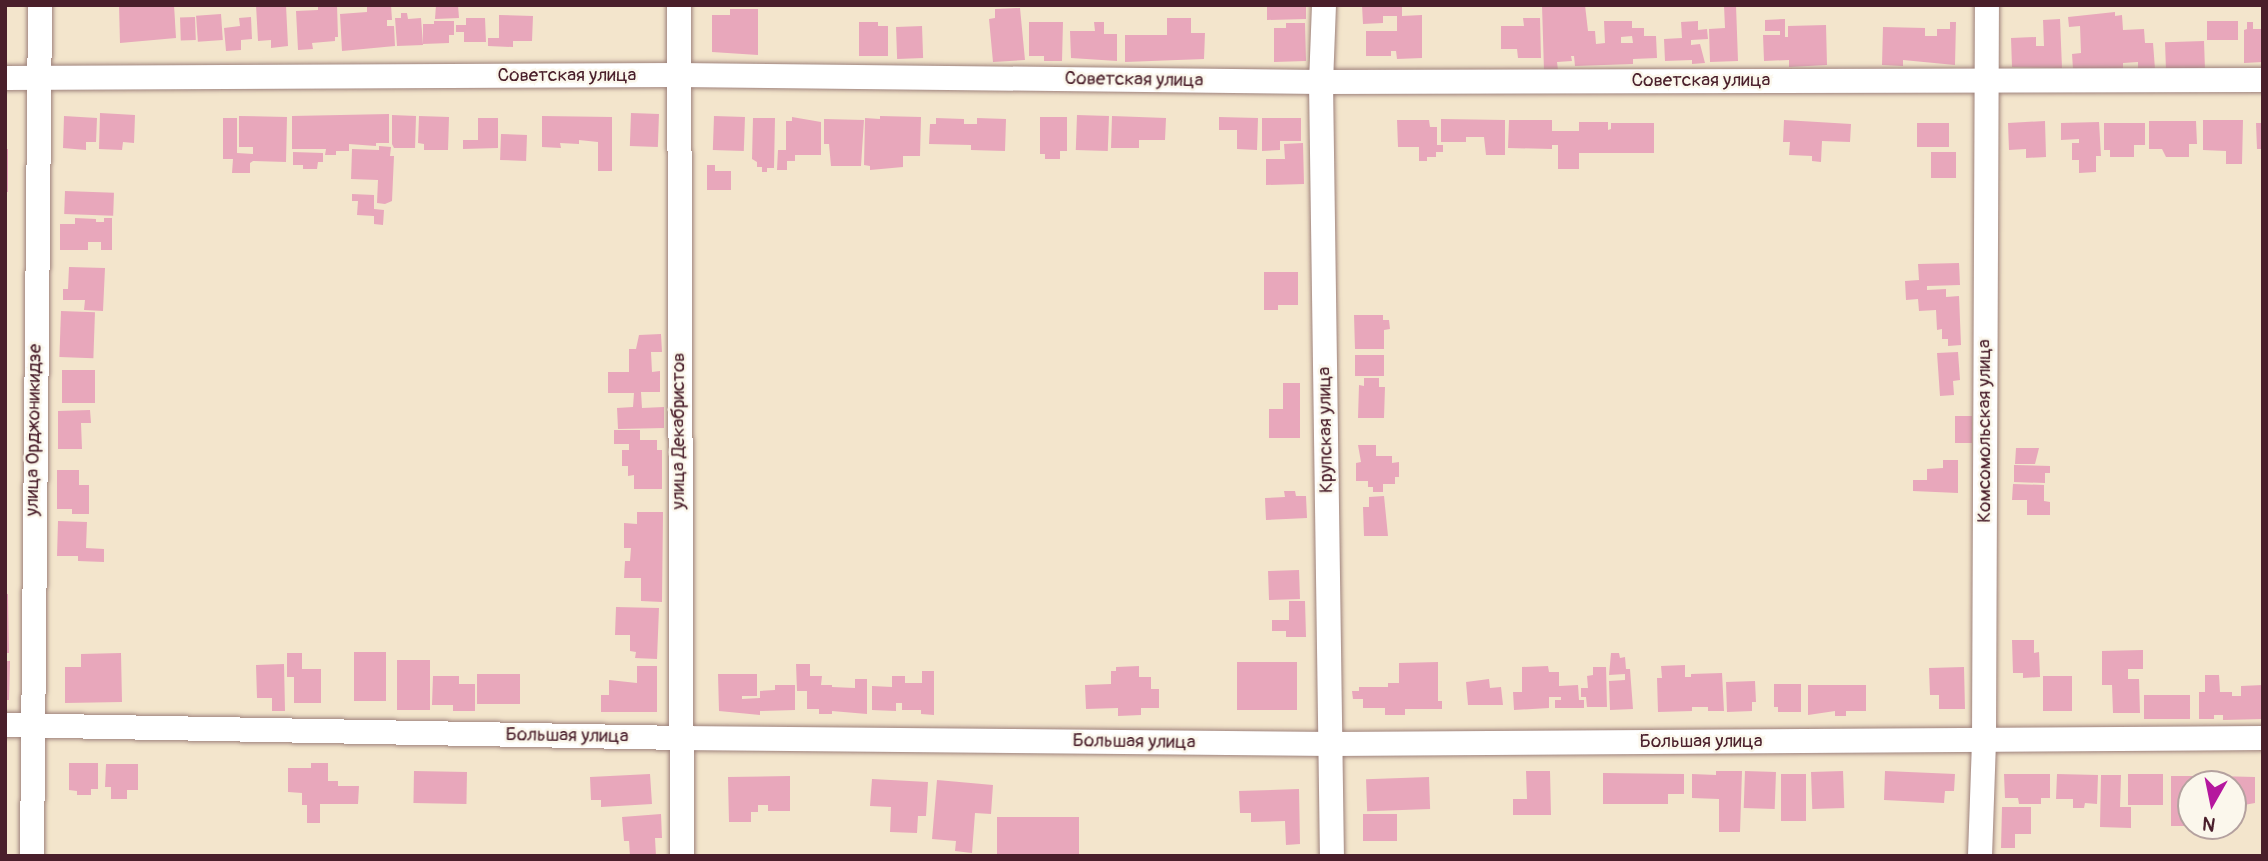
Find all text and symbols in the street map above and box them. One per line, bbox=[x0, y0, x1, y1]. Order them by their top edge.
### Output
street label: Советская улица bbox=[498, 65, 636, 87]
street label: Советская улица bbox=[1064, 67, 1204, 93]
street label: Советская улица bbox=[1632, 70, 1770, 92]
street label: Комсомольская улица bbox=[1974, 339, 1996, 523]
street label: улица Орджоникидзе bbox=[21, 344, 47, 516]
street label: улица Декабристов bbox=[668, 353, 690, 509]
street label: Крупская улица bbox=[1313, 367, 1339, 493]
street label: Большая улица bbox=[505, 724, 629, 748]
street label: Большая улица bbox=[1072, 730, 1196, 754]
street label: Большая улица bbox=[1640, 731, 1762, 753]
north arrow bbox=[2177, 770, 2247, 840]
text: N bbox=[2201, 811, 2217, 837]

